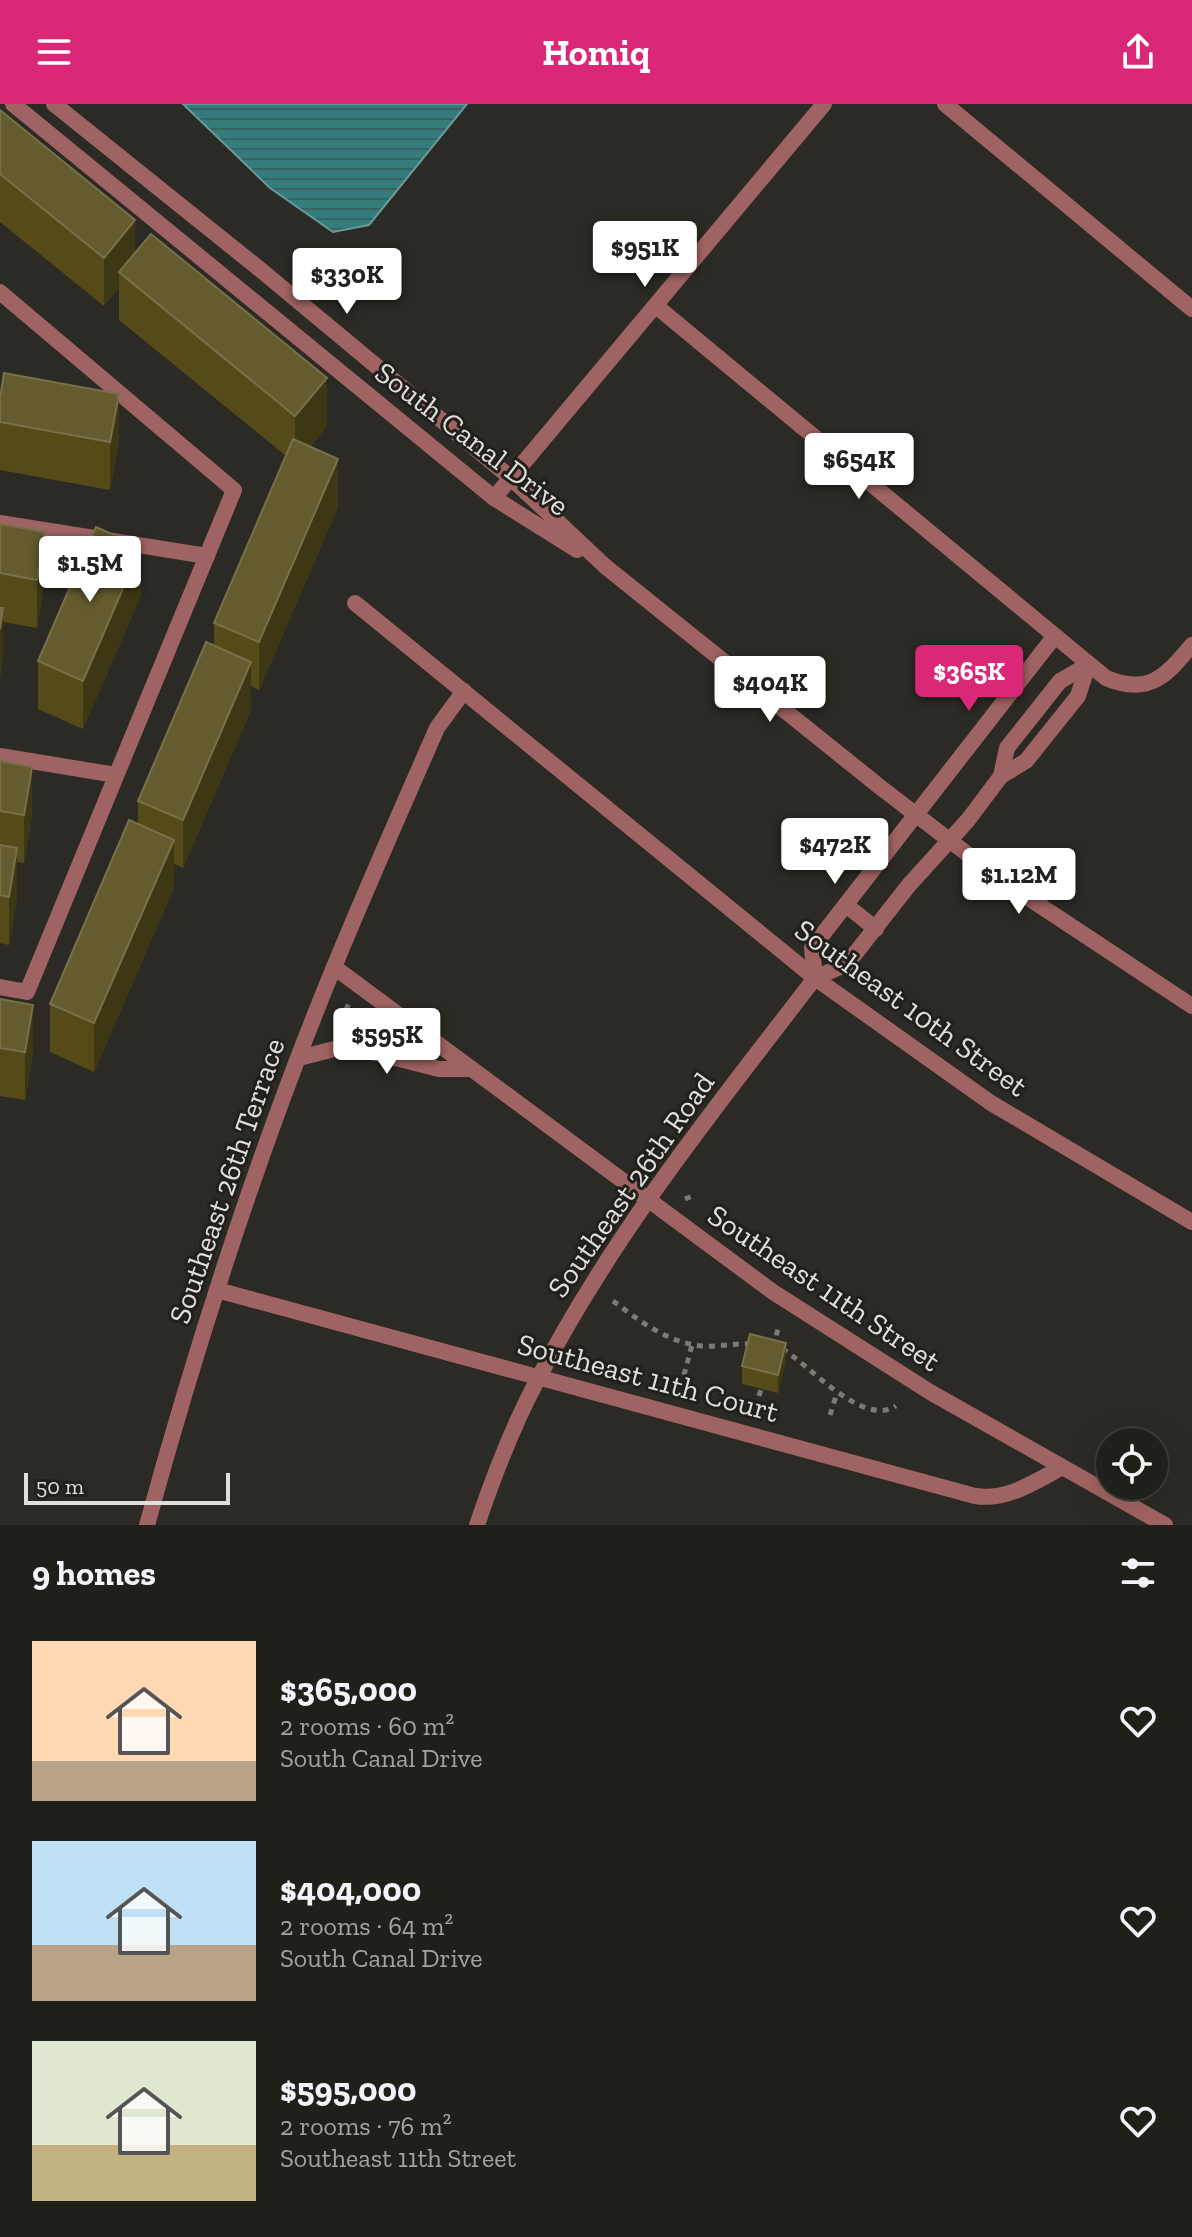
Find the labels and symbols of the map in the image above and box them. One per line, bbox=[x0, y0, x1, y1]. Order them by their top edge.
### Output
pin: $951K bbox=[589, 221, 701, 289]
pin: $330K bbox=[291, 248, 403, 316]
street label: South Canal Drive bbox=[368, 354, 576, 524]
pin: $654K bbox=[803, 433, 915, 501]
pin: $1.5M bbox=[34, 536, 146, 604]
pin: $365K bbox=[913, 645, 1025, 713]
pin: $404K bbox=[714, 656, 826, 724]
pin: $472K bbox=[779, 818, 891, 886]
pin: $1.12M bbox=[954, 848, 1084, 916]
street label: Southeast 10th Street bbox=[788, 912, 1034, 1104]
pin: $595K bbox=[331, 1008, 443, 1076]
street label: Southeast 26th Terrace bbox=[161, 1034, 293, 1328]
street label: Southeast 26th Road bbox=[540, 1065, 722, 1304]
street label: Southeast 11th Street bbox=[701, 1197, 947, 1379]
street label: Southeast 11th Court bbox=[514, 1326, 782, 1430]
scale bar bbox=[24, 1469, 230, 1505]

